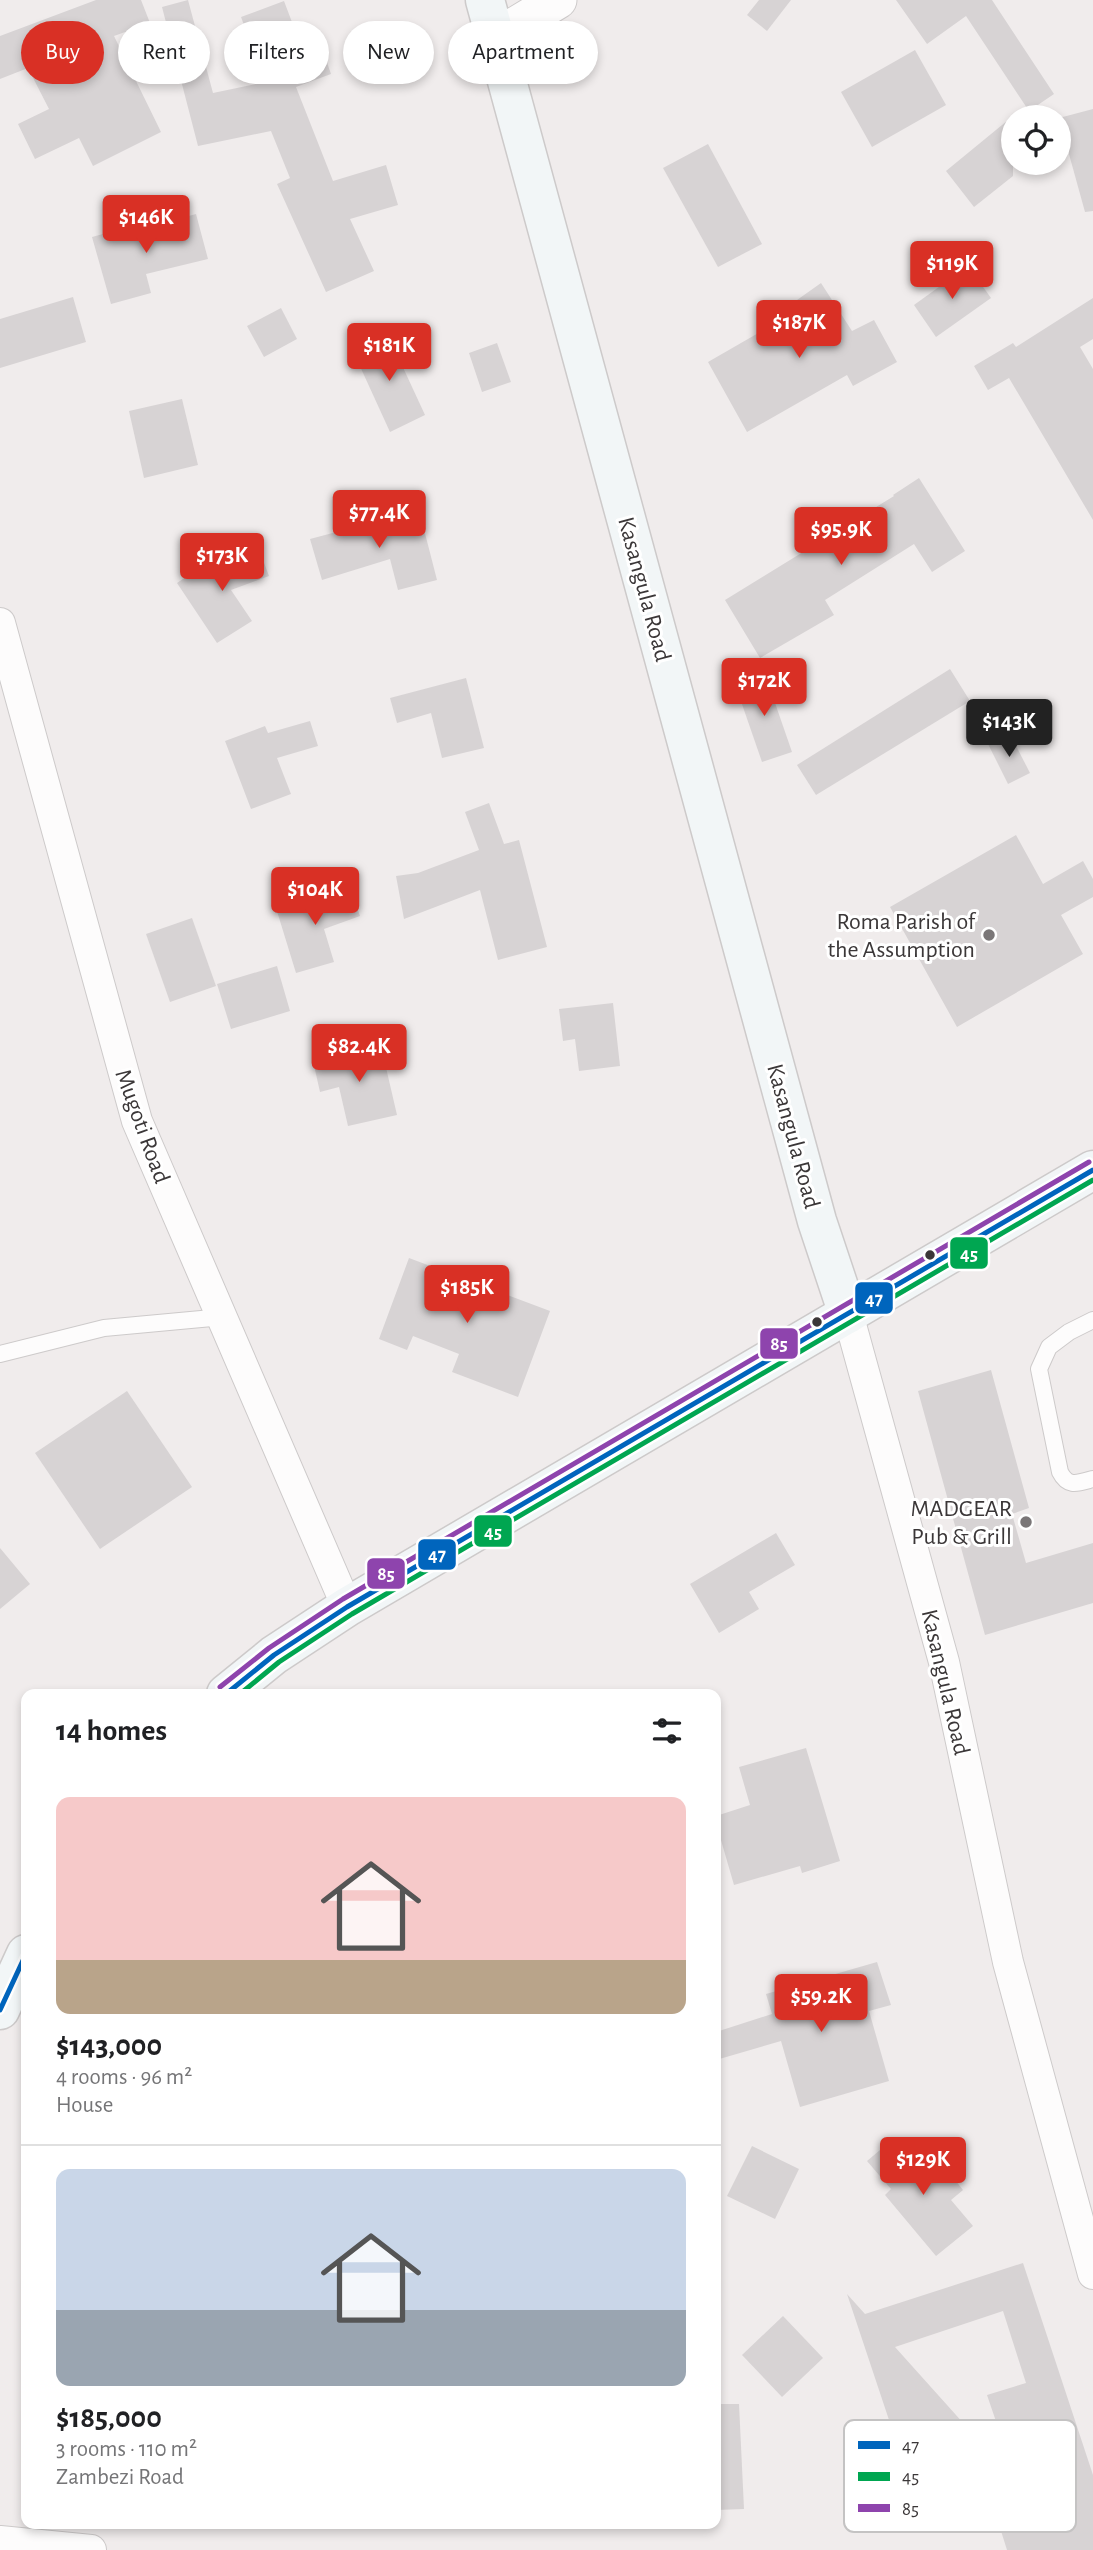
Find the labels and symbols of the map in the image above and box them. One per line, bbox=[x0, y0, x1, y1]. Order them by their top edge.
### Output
pin: $146K bbox=[97, 196, 195, 255]
pin: $119K bbox=[903, 242, 1001, 301]
pin: $187K bbox=[750, 300, 848, 360]
pin: $181K bbox=[340, 324, 438, 383]
pin: $77.4K bbox=[322, 490, 436, 550]
pin: $95.9K bbox=[784, 508, 898, 567]
street label: Kasangula Road bbox=[613, 514, 675, 664]
pin: $173K bbox=[173, 534, 271, 593]
pin: $172K bbox=[715, 658, 813, 718]
pin: $143K bbox=[960, 700, 1058, 759]
pin: $104K bbox=[266, 867, 364, 927]
place label: Roma Parish of the Assumption bbox=[827, 910, 977, 962]
marker: Roma Parish of the Assumption bbox=[981, 927, 997, 943]
pin: $82.4K bbox=[302, 1024, 416, 1084]
street label: Kasangula Road bbox=[762, 1061, 824, 1211]
street label: Mugoti Road bbox=[110, 1066, 174, 1187]
line badge: 45 bbox=[949, 1236, 989, 1270]
text: 45 bbox=[960, 1245, 978, 1264]
unlabelled marker bbox=[923, 1248, 937, 1262]
pin: $185K bbox=[418, 1266, 516, 1325]
line badge: 47 bbox=[854, 1281, 894, 1315]
text: 47 bbox=[865, 1290, 883, 1309]
unlabelled marker bbox=[810, 1315, 824, 1329]
line badge: 85 bbox=[759, 1327, 799, 1360]
text: 85 bbox=[770, 1335, 788, 1354]
place label: MADGEAR Pub & Grill bbox=[911, 1497, 1012, 1549]
line badge: 45 bbox=[473, 1514, 513, 1548]
marker: MADGEAR Pub & Grill bbox=[1018, 1514, 1034, 1530]
text: 45 bbox=[484, 1523, 502, 1542]
line badge: 47 bbox=[417, 1538, 457, 1571]
text: 47 bbox=[428, 1546, 446, 1565]
line badge: 85 bbox=[366, 1557, 406, 1590]
text: 85 bbox=[377, 1565, 395, 1584]
street label: Kasangula Road bbox=[917, 1607, 973, 1757]
pin: $59.2K bbox=[764, 1974, 878, 2034]
pin: $129K bbox=[874, 2138, 972, 2197]
legend bbox=[844, 2420, 1076, 2532]
text: 47 bbox=[902, 2437, 919, 2456]
text: 45 bbox=[902, 2468, 919, 2487]
text: 85 bbox=[902, 2500, 919, 2519]

